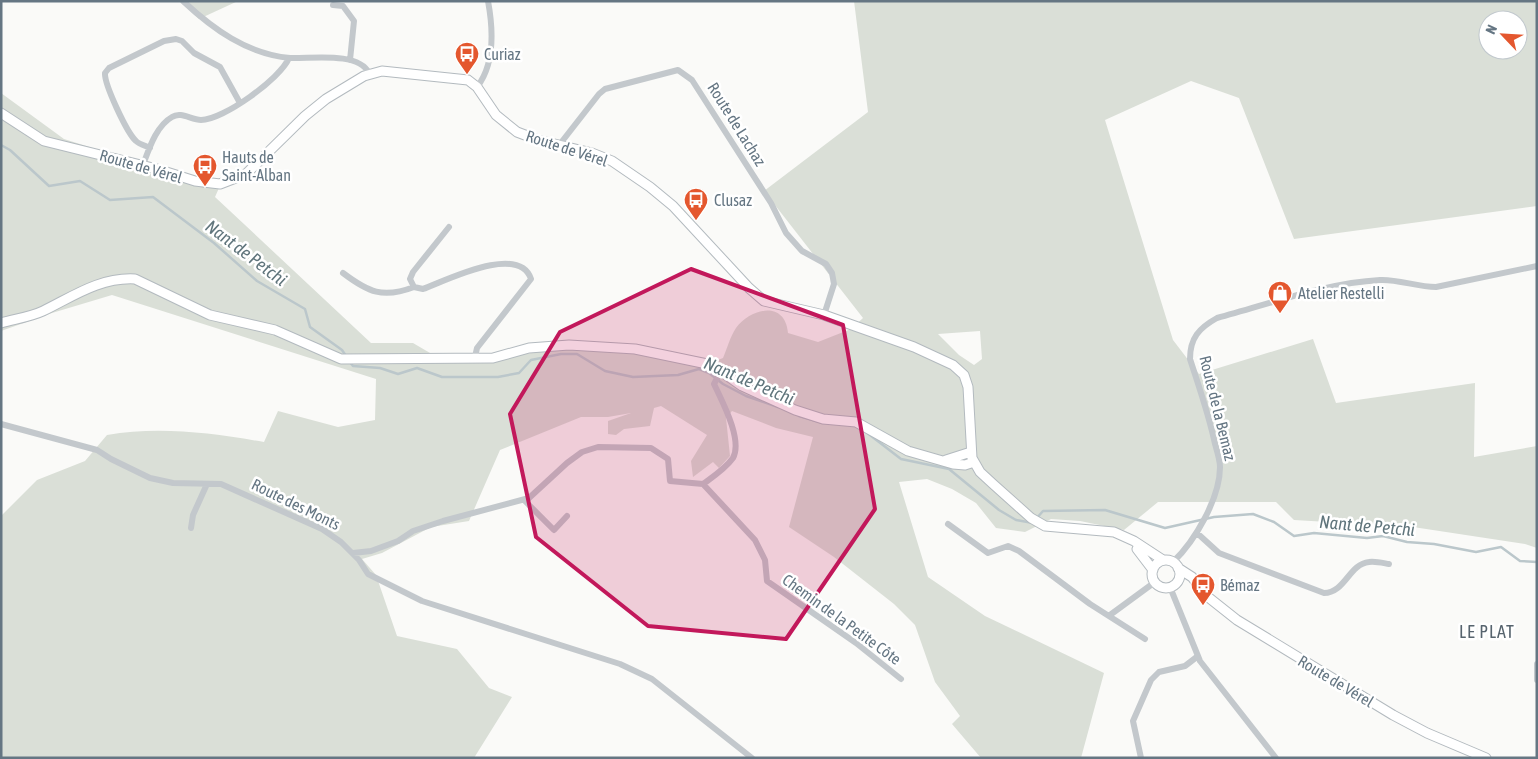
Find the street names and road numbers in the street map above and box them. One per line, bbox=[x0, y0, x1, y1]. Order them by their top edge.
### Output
street label: Route de Lachaz bbox=[704, 79, 770, 169]
street label: Route de Vérel bbox=[524, 126, 611, 170]
street label: Route de Vérel bbox=[98, 146, 185, 187]
street label: Route de la Bemaz bbox=[1196, 354, 1240, 463]
street label: Route des Monts bbox=[249, 475, 343, 533]
street label: Chemin de la Petite Côte bbox=[779, 570, 905, 668]
street label: Route de Vérel bbox=[1295, 651, 1378, 711]

